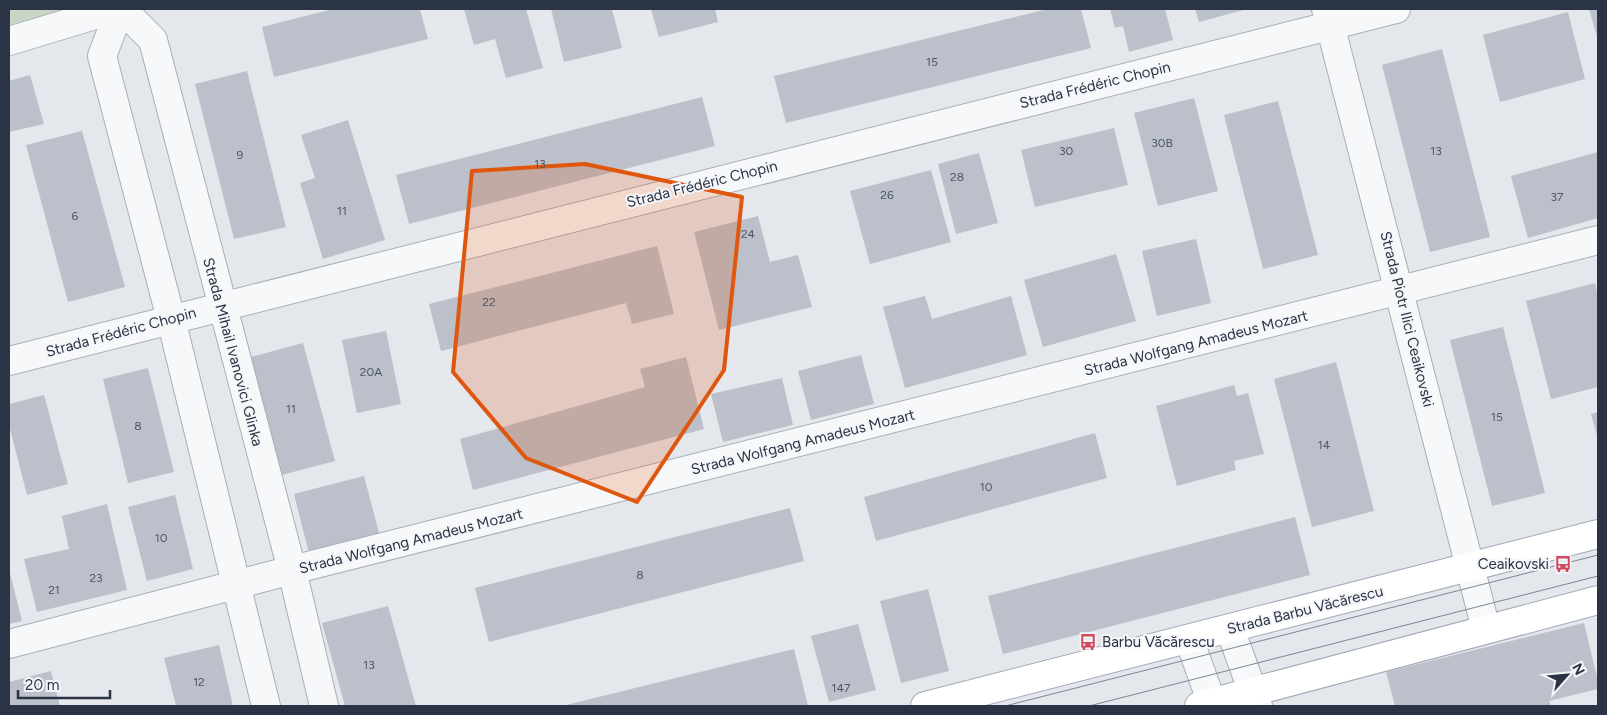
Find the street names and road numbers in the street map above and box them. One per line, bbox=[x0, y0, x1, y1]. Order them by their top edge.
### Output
street label: Strada Frédéric Chopin bbox=[1018, 58, 1172, 112]
street label: Strada Frédéric Chopin bbox=[625, 157, 779, 211]
street label: Strada Piotr Ilici Ceaikovski bbox=[1376, 229, 1438, 409]
street label: Strada Mihail Ivanovici Glinka bbox=[199, 256, 267, 448]
street label: Strada Frédéric Chopin bbox=[44, 303, 198, 361]
street label: Strada Wolfgang Amadeus Mozart bbox=[1082, 306, 1310, 380]
street label: Strada Wolfgang Amadeus Mozart bbox=[689, 405, 917, 479]
street label: Strada Wolfgang Amadeus Mozart bbox=[297, 504, 525, 578]
street label: Strada Barbu Văcărescu bbox=[1225, 582, 1385, 638]

